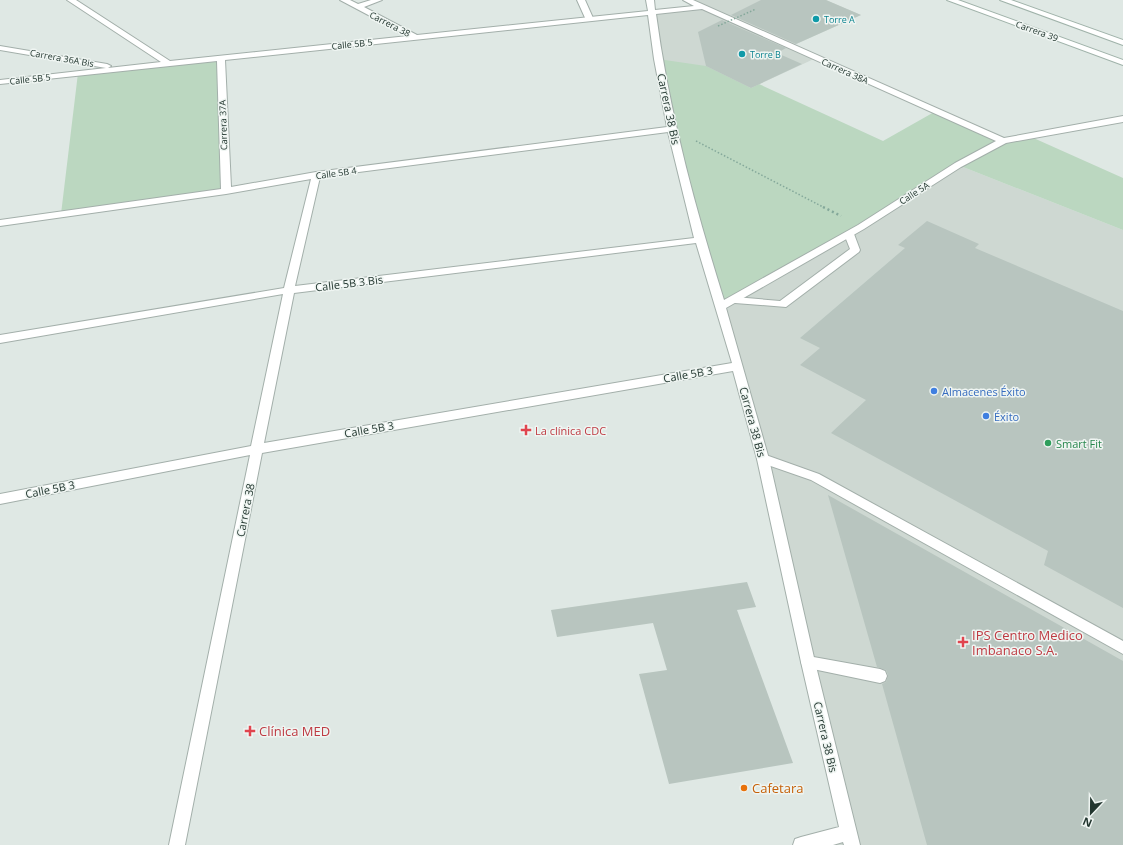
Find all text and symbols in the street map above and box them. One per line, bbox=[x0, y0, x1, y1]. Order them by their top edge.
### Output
street label: Carrera 38 bbox=[367, 8, 413, 40]
place label: Torre A bbox=[824, 13, 855, 26]
marker: Torre A bbox=[811, 14, 821, 24]
street label: Carrera 39 bbox=[1014, 17, 1060, 45]
street label: Calle 5B 5 bbox=[331, 35, 373, 53]
street label: Carrera 36A Bis bbox=[29, 46, 95, 70]
place label: Torre B bbox=[750, 48, 781, 61]
marker: Torre B bbox=[737, 49, 747, 59]
street label: Carrera 38A bbox=[819, 55, 871, 87]
street label: Calle 5B 5 bbox=[9, 70, 51, 88]
street label: Carrera 38 Bis bbox=[654, 72, 684, 146]
street label: Carrera 37A bbox=[216, 99, 230, 150]
street label: Calle 5B 4 bbox=[315, 164, 357, 182]
street label: Calle 5A bbox=[896, 178, 932, 208]
street label: Calle 5B 3 Bis bbox=[314, 271, 384, 295]
street label: Calle 5B 3 bbox=[662, 362, 714, 386]
place label: Almacenes Éxito bbox=[942, 384, 1026, 399]
street label: Carrera 38 Bis bbox=[736, 385, 770, 459]
marker: Almacenes Éxito bbox=[929, 386, 939, 396]
place label: Éxito bbox=[994, 409, 1020, 424]
marker: Éxito bbox=[981, 411, 991, 421]
street label: Calle 5B 3 bbox=[343, 417, 395, 441]
place label: La clínica CDC bbox=[535, 423, 606, 438]
marker: La clínica CDC bbox=[520, 424, 532, 436]
place label: Smart Fit bbox=[1056, 436, 1102, 451]
marker: Smart Fit bbox=[1043, 438, 1053, 448]
street label: Calle 5B 3 bbox=[24, 477, 76, 501]
street label: Carrera 38 bbox=[232, 482, 258, 538]
place label: IPS Centro Medico Imbanaco S.A. bbox=[972, 626, 1083, 659]
marker: IPS Centro Medico Imbanaco S.A. bbox=[957, 636, 969, 648]
street label: Carrera 38 Bis bbox=[811, 700, 841, 774]
place label: Clínica MED bbox=[259, 722, 330, 740]
marker: Clínica MED bbox=[244, 725, 256, 737]
place label: Cafetara bbox=[752, 779, 803, 797]
marker: Cafetara bbox=[739, 783, 749, 793]
north arrow bbox=[1071, 793, 1111, 833]
text: N bbox=[1080, 814, 1094, 831]

